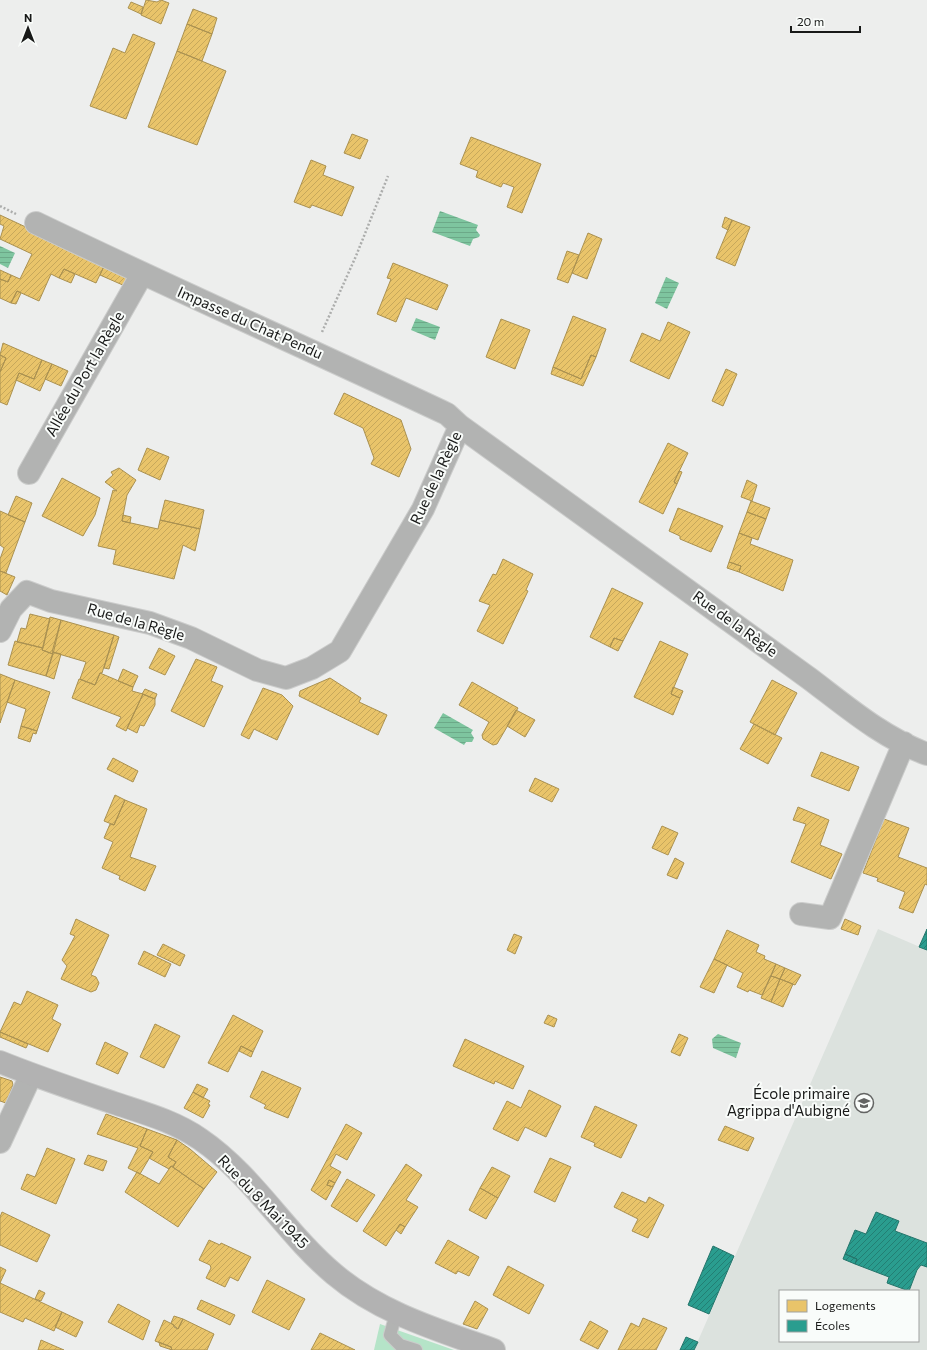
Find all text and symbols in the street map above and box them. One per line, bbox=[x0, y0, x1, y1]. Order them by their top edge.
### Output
north arrow bbox=[8, 8, 48, 48]
scale bar bbox=[791, 8, 860, 34]
text: N bbox=[24, 11, 32, 24]
text: 20 m bbox=[797, 14, 824, 28]
street label: Impasse du Chat Pendu bbox=[175, 282, 326, 362]
street label: Allée du Port la Règle bbox=[41, 308, 127, 439]
street label: Rue de la Règle bbox=[406, 428, 465, 527]
street label: Rue de la Règle bbox=[690, 586, 782, 660]
street label: Rue de la Règle bbox=[86, 599, 187, 644]
place label: École primaire Agrippa d'Aubigné bbox=[727, 1083, 850, 1119]
school or university icon: École primaire Agrippa d'Aubigné bbox=[853, 1092, 875, 1114]
street label: Rue du 8 Mai 1945 bbox=[215, 1151, 313, 1252]
legend bbox=[779, 1290, 919, 1342]
text: Logements bbox=[815, 1298, 876, 1312]
text: Écoles bbox=[815, 1318, 850, 1332]

